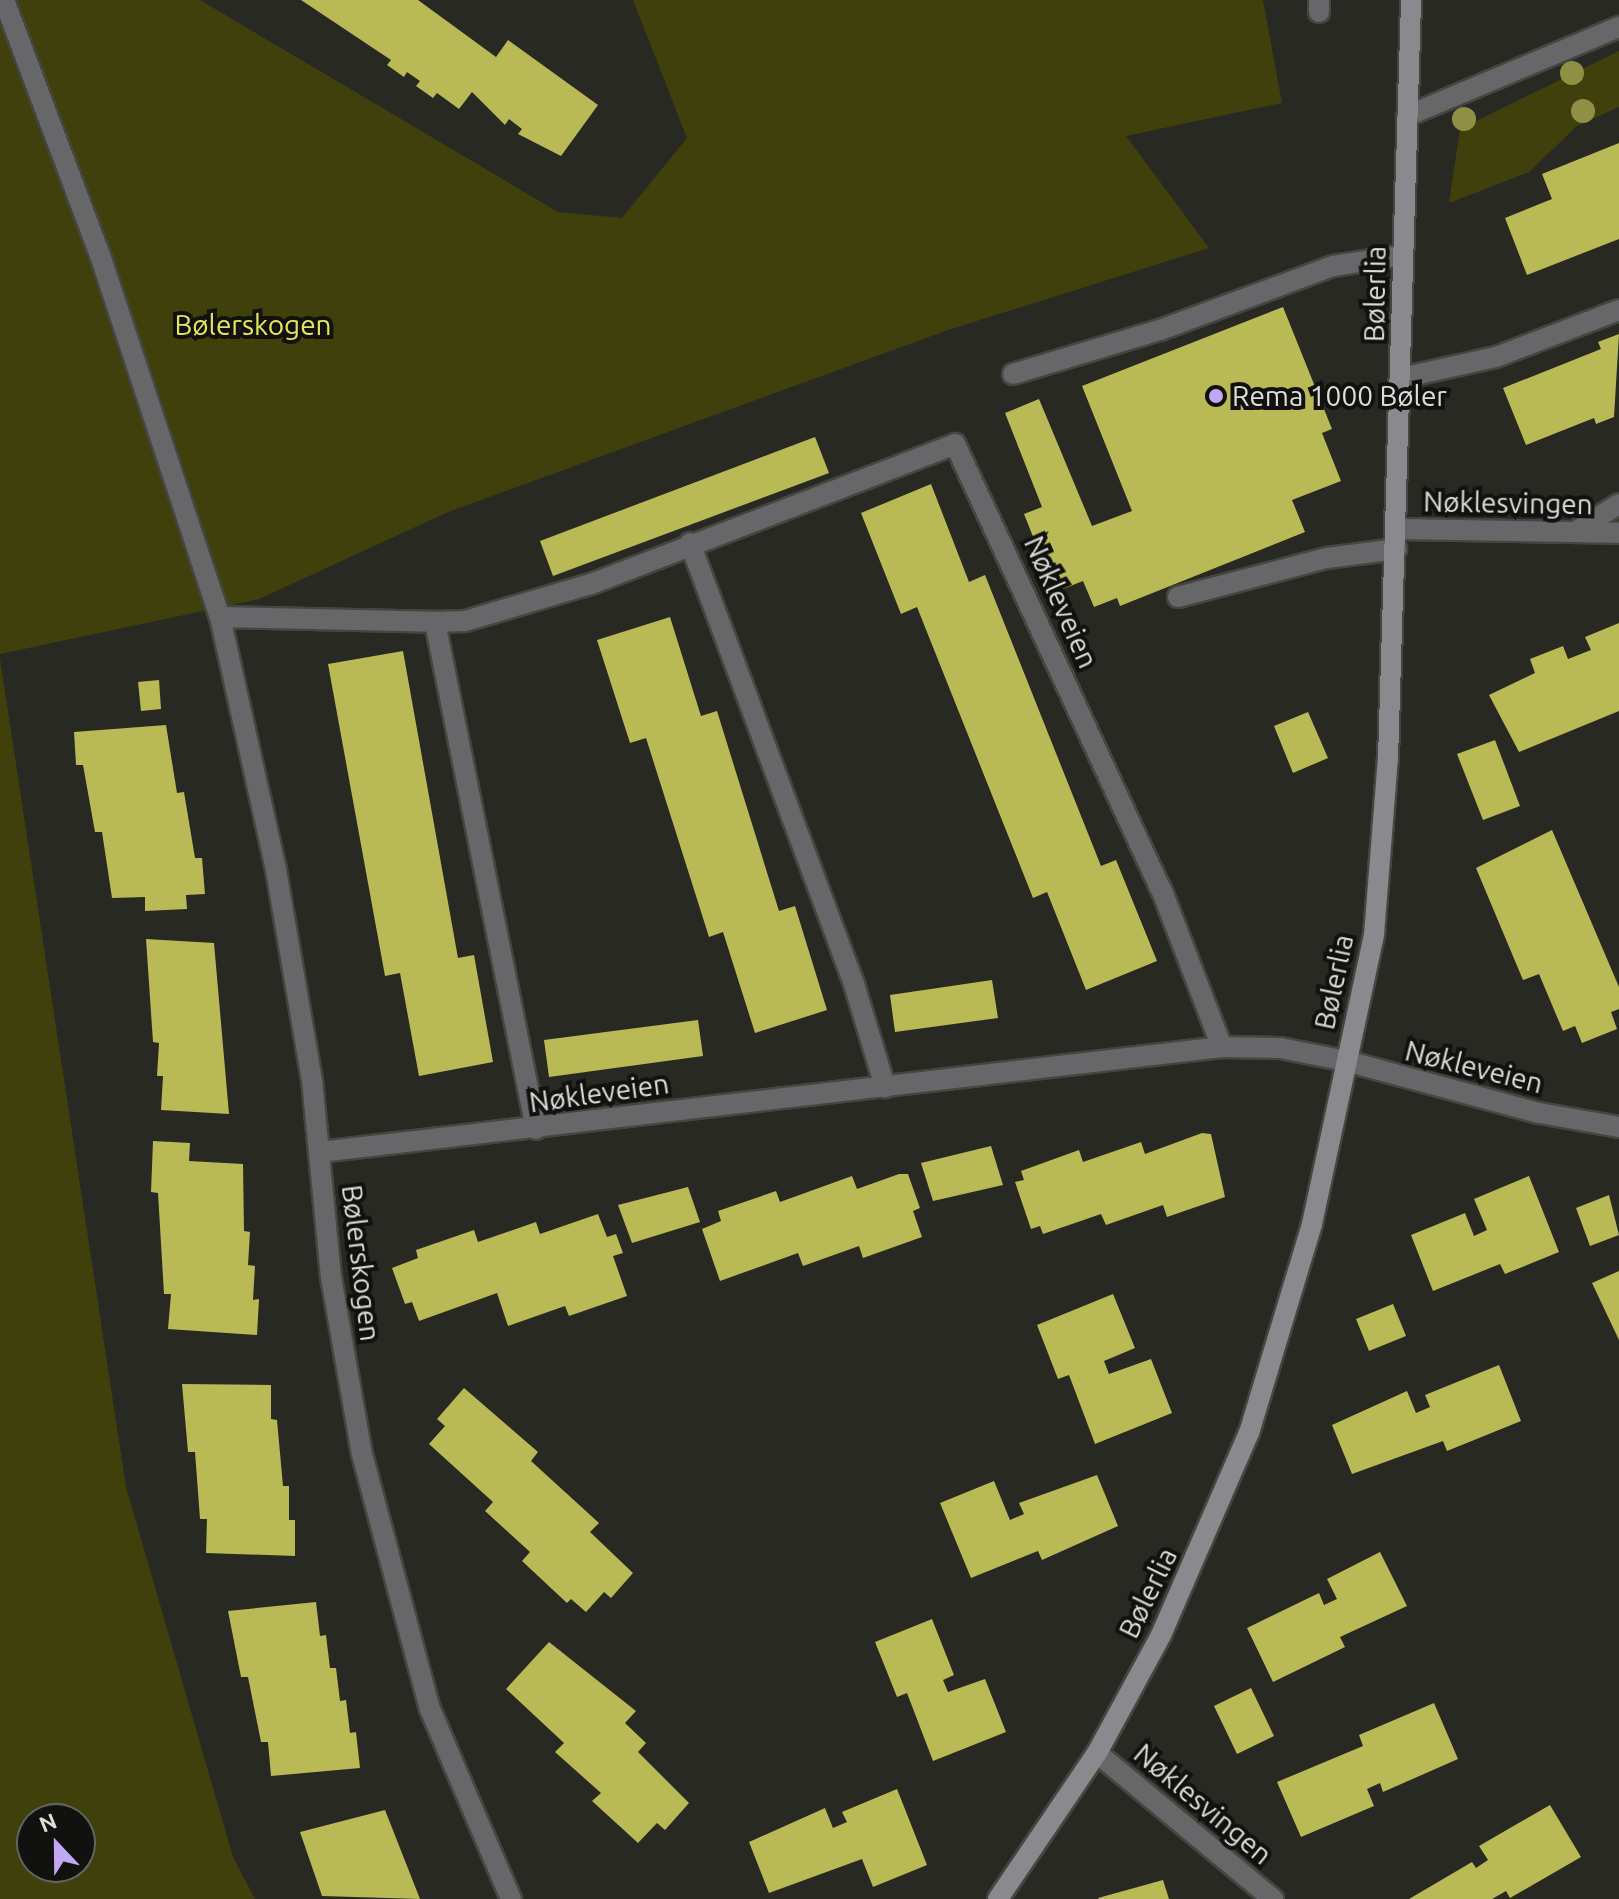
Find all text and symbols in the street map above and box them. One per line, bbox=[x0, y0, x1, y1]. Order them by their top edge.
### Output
street label: Bølerlia bbox=[1357, 246, 1393, 342]
park label: Bølerskogen bbox=[174, 308, 332, 342]
place label: Rema 1000 Bøler bbox=[1232, 379, 1447, 413]
marker: Rema 1000 Bøler bbox=[1207, 387, 1225, 405]
street label: Nøklesvingen bbox=[1423, 485, 1593, 521]
street label: Nøkleveien bbox=[1017, 531, 1105, 673]
street label: Bølerlia bbox=[1308, 932, 1360, 1032]
street label: Nøkleveien bbox=[1402, 1034, 1546, 1100]
street label: Nøkleveien bbox=[527, 1067, 671, 1119]
street label: Bølerskogen bbox=[335, 1183, 387, 1343]
street label: Bølerlia bbox=[1112, 1542, 1184, 1644]
street label: Nøklesvingen bbox=[1127, 1737, 1279, 1871]
north arrow bbox=[16, 1803, 96, 1883]
text: N bbox=[35, 1807, 60, 1837]

